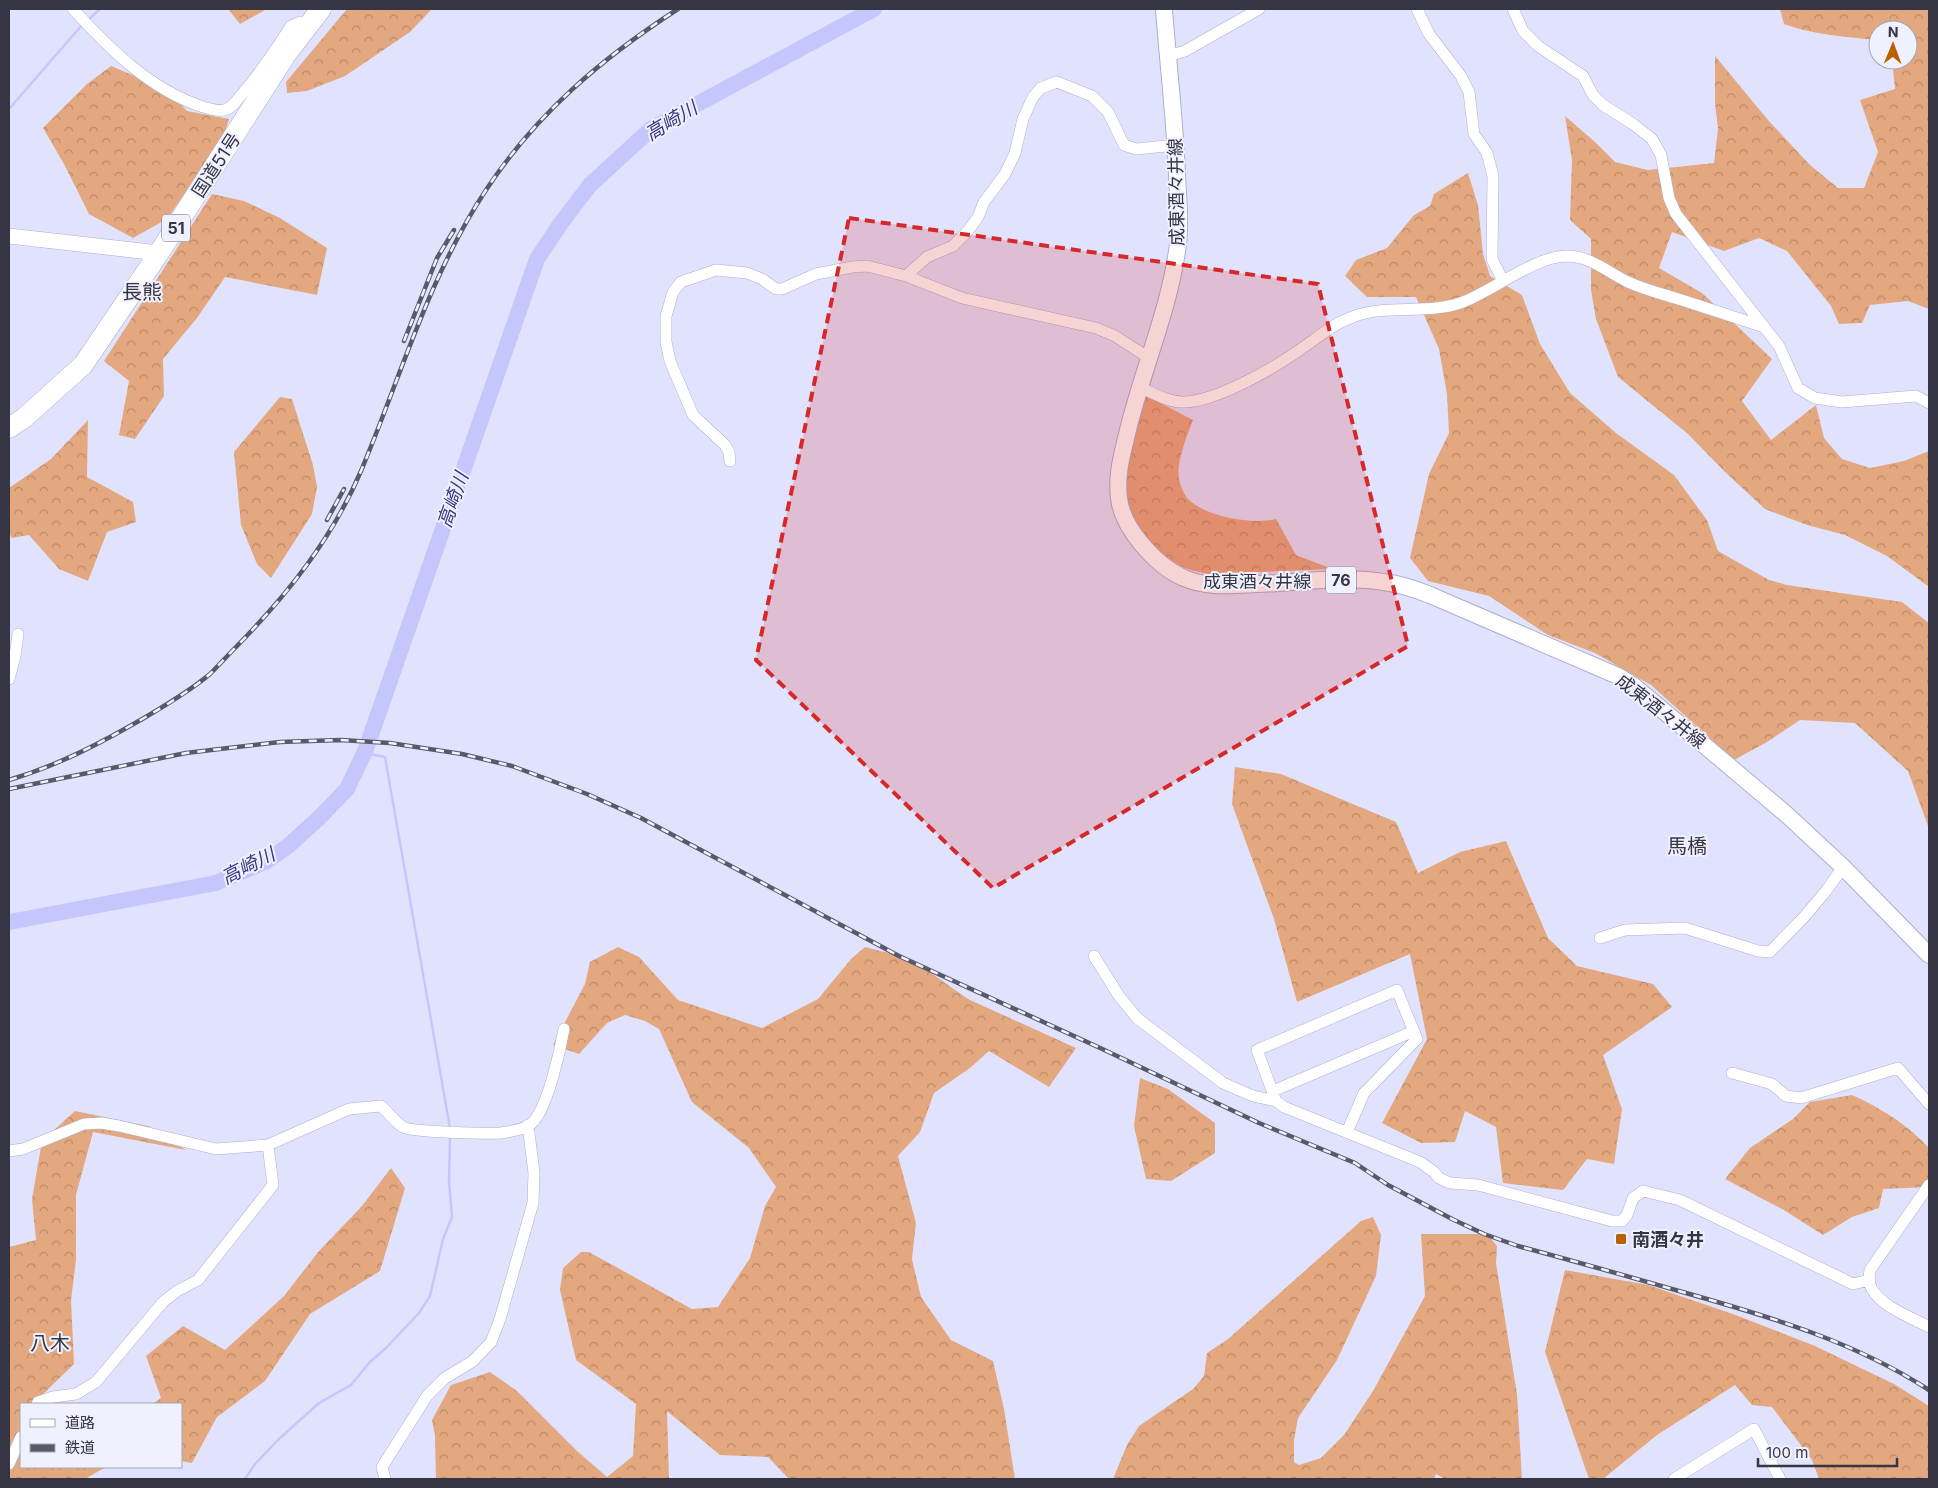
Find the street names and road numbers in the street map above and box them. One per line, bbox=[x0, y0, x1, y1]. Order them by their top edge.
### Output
street label: 国道51号 bbox=[188, 129, 244, 201]
street label: 成東酒々井線 bbox=[1165, 138, 1187, 246]
road number: 51 bbox=[162, 214, 190, 242]
road number: 76 bbox=[1326, 566, 1356, 594]
street label: 成東酒々井線 bbox=[1203, 571, 1311, 592]
street label: 成東酒々井線 bbox=[1612, 669, 1710, 753]

